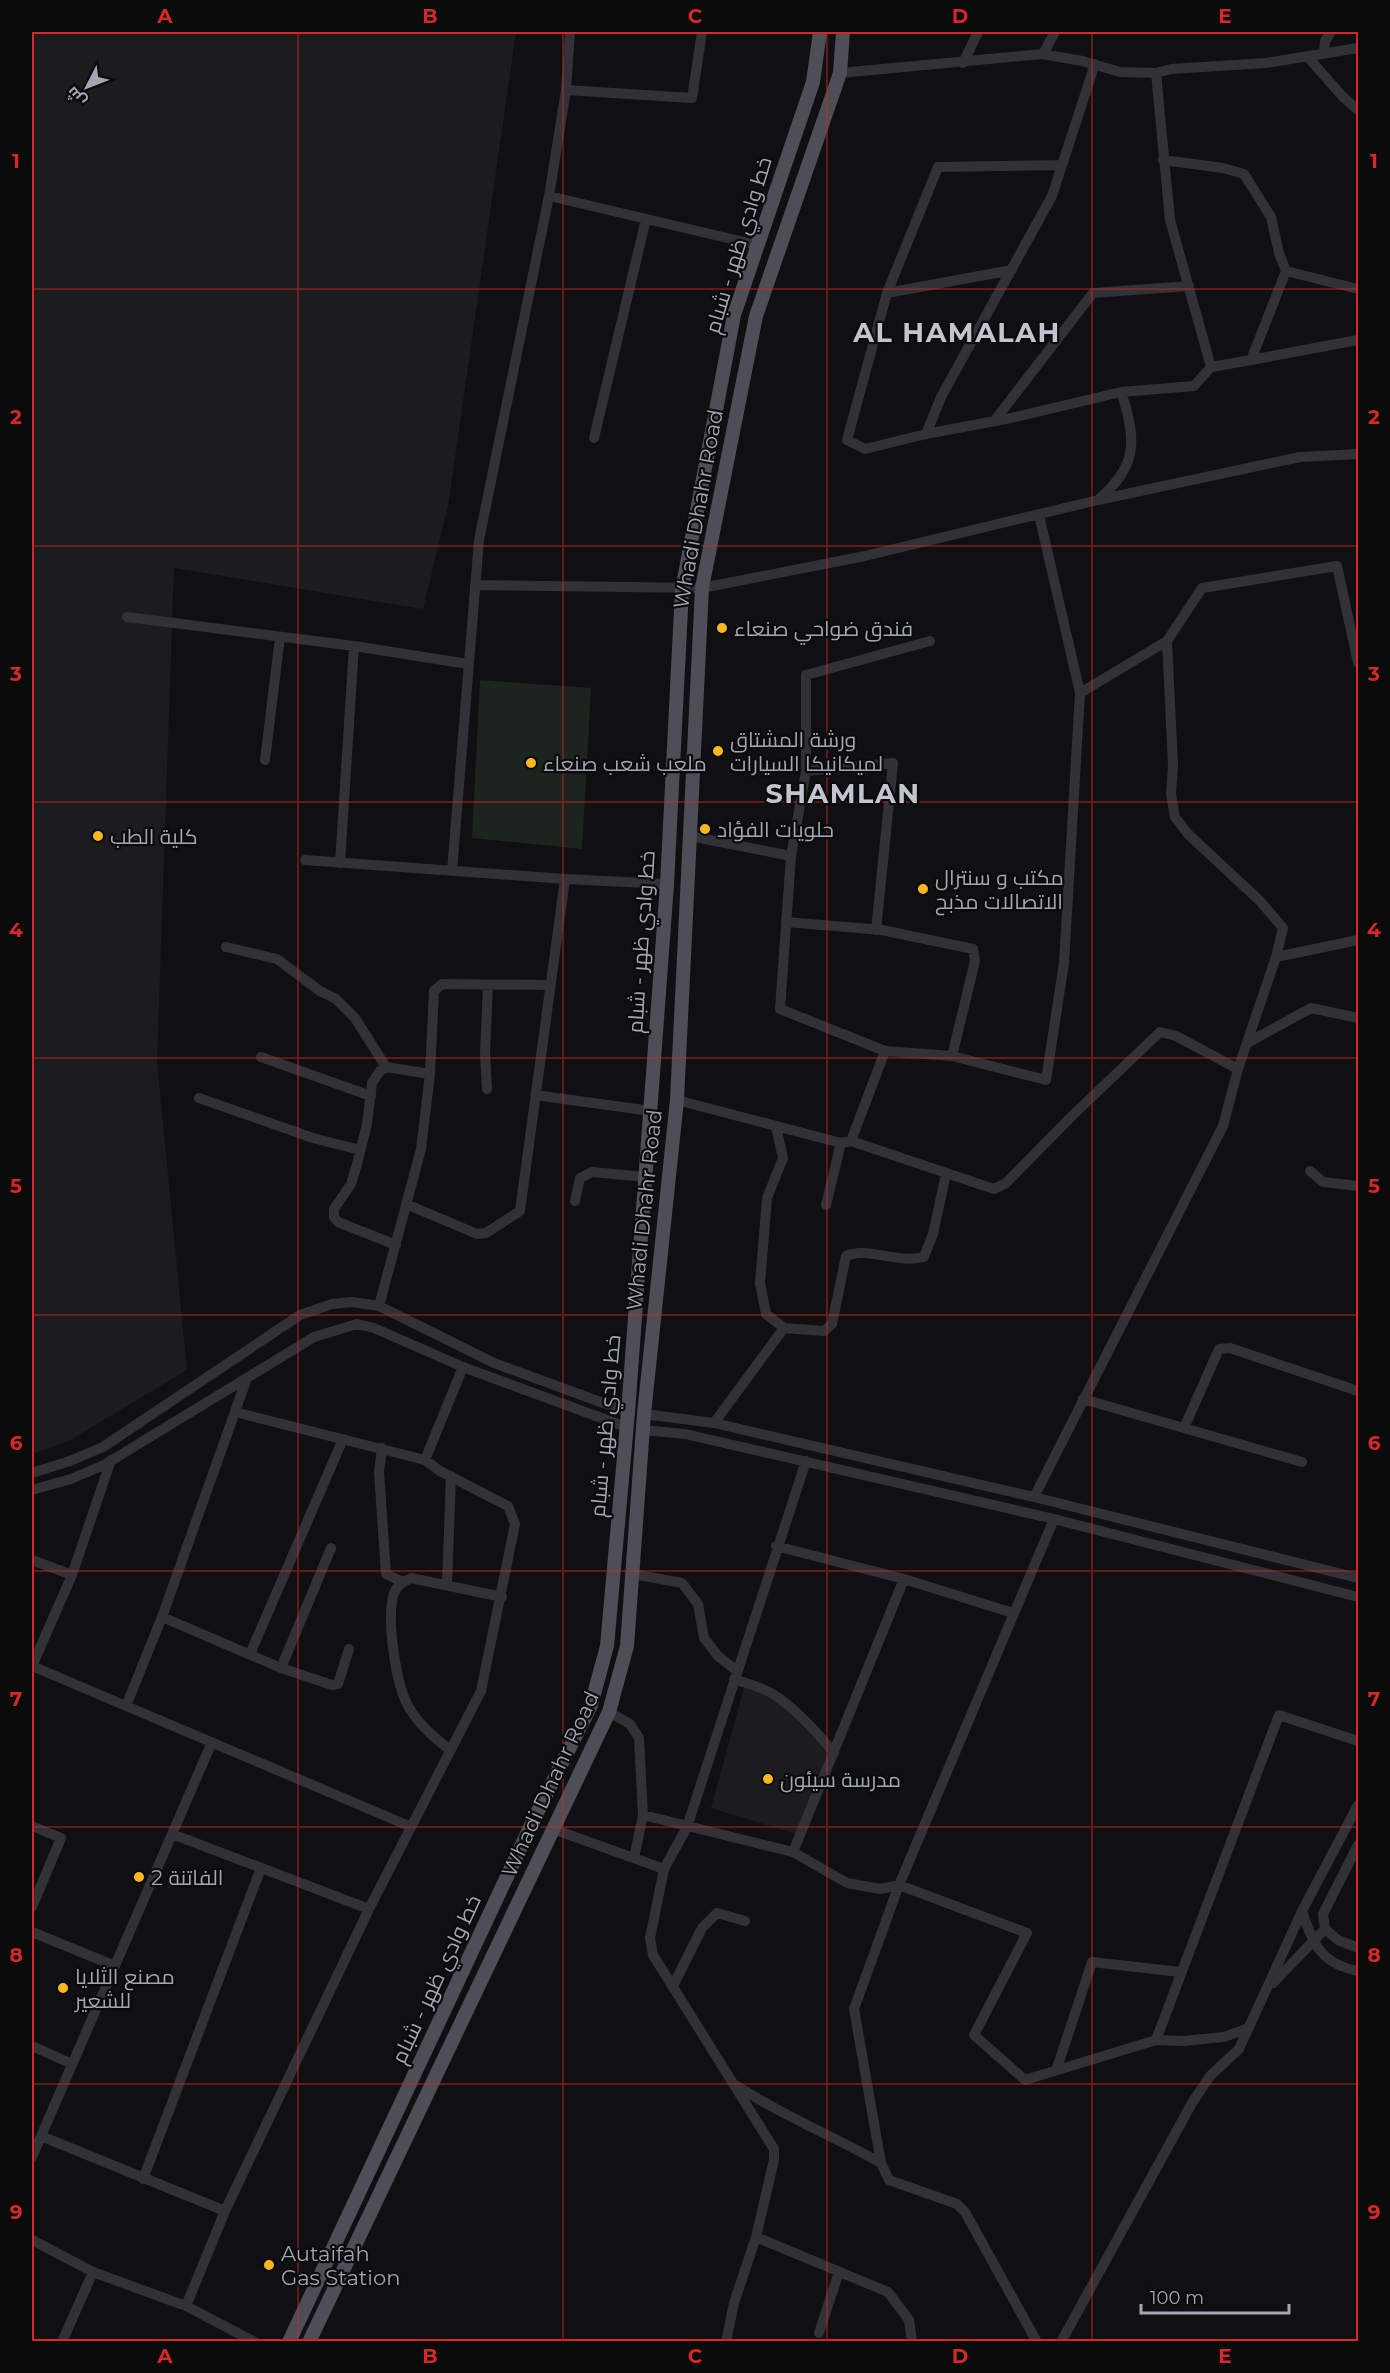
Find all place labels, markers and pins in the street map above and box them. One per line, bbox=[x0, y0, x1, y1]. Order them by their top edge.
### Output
place label: فندق ضواحي صنعاء bbox=[734, 616, 913, 645]
marker: فندق ضواحي صنعاء bbox=[715, 621, 729, 635]
place label: ورشة المشتاق لميكانيكا السيارات bbox=[730, 727, 883, 776]
marker: ورشة المشتاق لميكانيكا السيارات bbox=[711, 744, 725, 758]
place label: ملعب شعب صنعاء bbox=[543, 751, 707, 776]
marker: ملعب شعب صنعاء bbox=[524, 756, 538, 770]
place label: حلويات الفؤاد bbox=[717, 817, 834, 842]
marker: حلويات الفؤاد bbox=[698, 822, 712, 836]
place label: كلية الطب bbox=[110, 824, 198, 849]
marker: كلية الطب bbox=[91, 829, 105, 843]
place label: مكتب و سنترال الاتصالات مذبح bbox=[935, 865, 1064, 916]
marker: مكتب و سنترال الاتصالات مذبح bbox=[916, 882, 930, 896]
place label: مدرسة سيئون bbox=[780, 1767, 901, 1793]
marker: مدرسة سيئون bbox=[761, 1772, 775, 1786]
place label: الفاتنة 2 bbox=[151, 1865, 223, 1890]
marker: الفاتنة 2 bbox=[132, 1870, 146, 1884]
place label: مصنع الثلايا للشعير bbox=[74, 1964, 175, 2013]
marker: مصنع الثلايا للشعير bbox=[56, 1981, 70, 1995]
place label: Autaifah Gas Station bbox=[281, 2241, 400, 2290]
marker: Autaifah Gas Station bbox=[262, 2258, 276, 2272]

